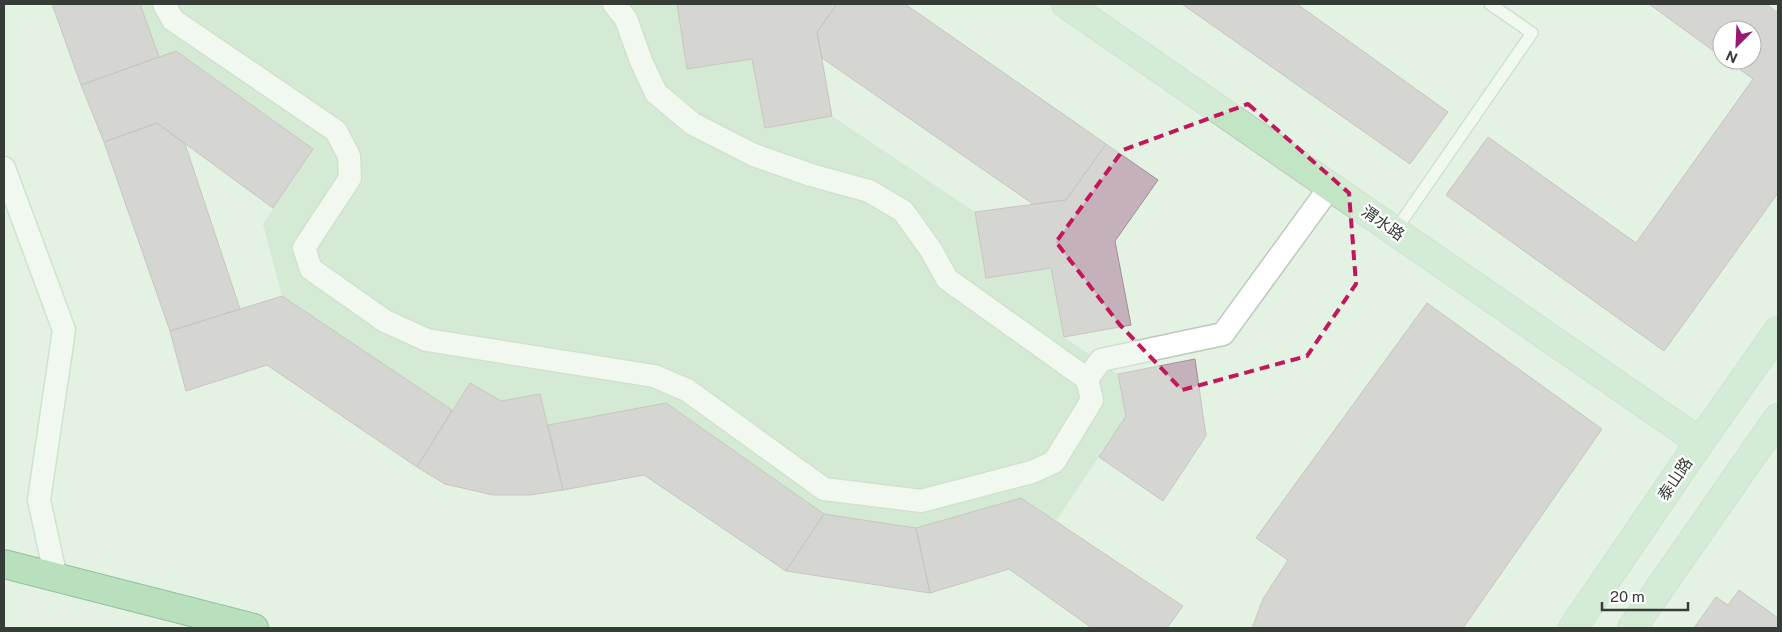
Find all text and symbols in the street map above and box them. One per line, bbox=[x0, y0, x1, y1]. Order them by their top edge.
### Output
north arrow bbox=[1712, 20, 1762, 70]
text: N bbox=[1723, 47, 1740, 66]
street label: 渭水路 bbox=[1358, 201, 1408, 245]
street label: 泰山路 bbox=[1654, 454, 1696, 504]
scale bar bbox=[1602, 580, 1688, 612]
text: 20 m bbox=[1610, 588, 1645, 605]

